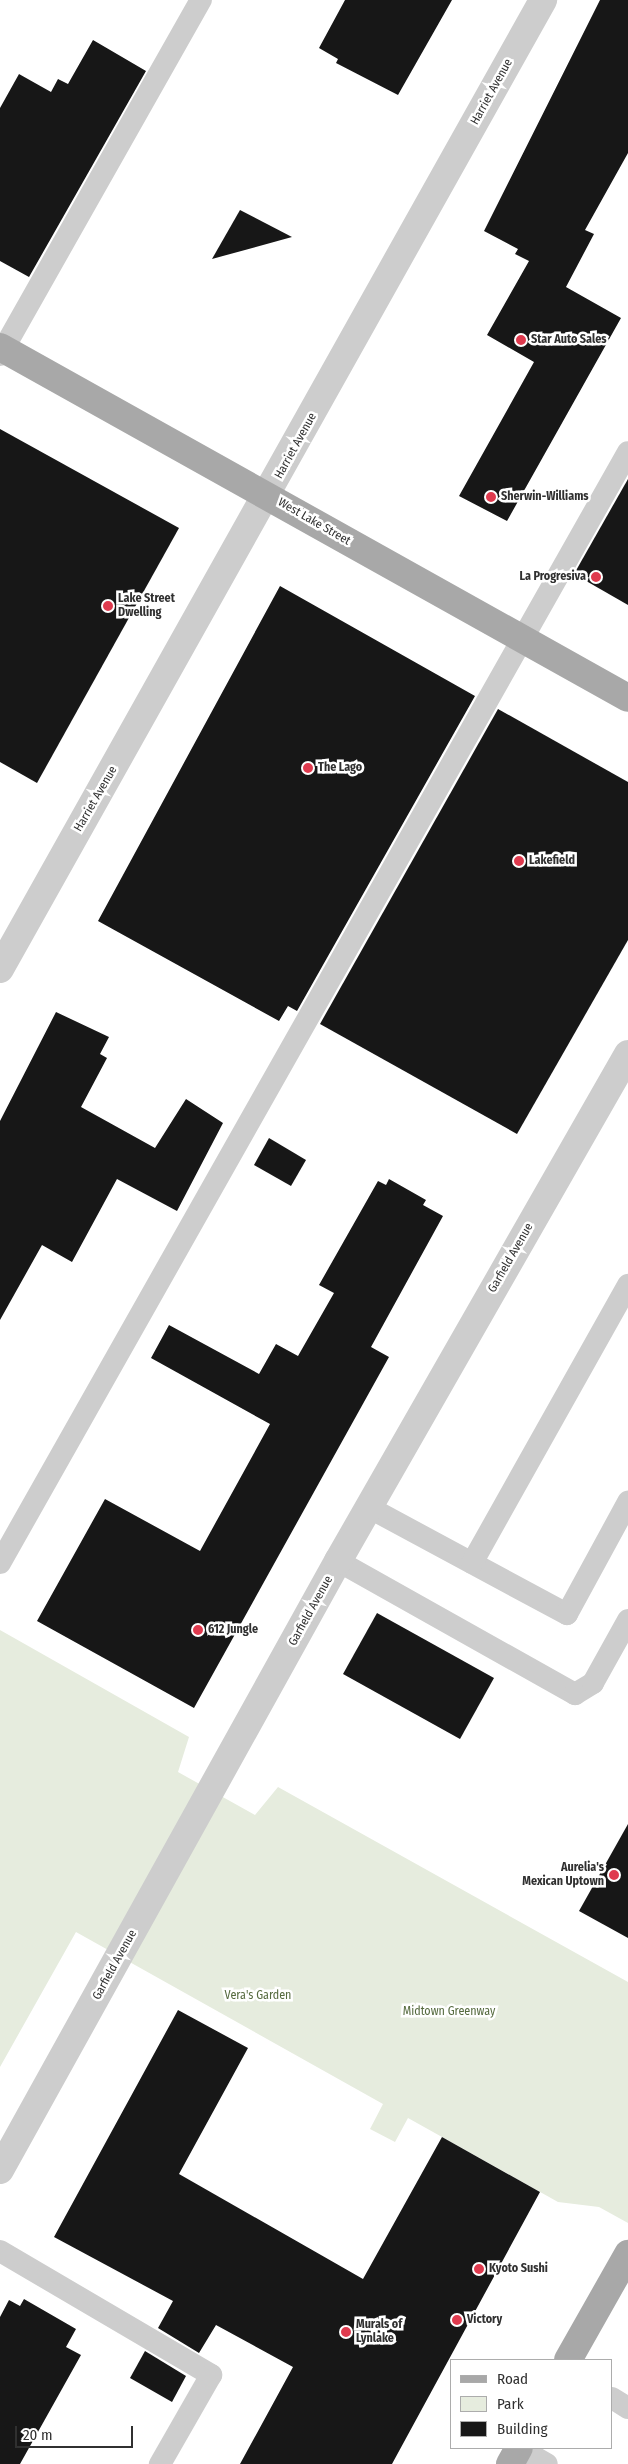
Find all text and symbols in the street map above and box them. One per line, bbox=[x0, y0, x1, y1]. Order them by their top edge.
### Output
street label: Harriet Avenue bbox=[468, 56, 516, 128]
place label: Star Auto Sales bbox=[531, 333, 606, 347]
marker: Star Auto Sales bbox=[515, 334, 527, 346]
street label: Harriet Avenue bbox=[272, 410, 320, 482]
place label: Sherwin-Williams bbox=[501, 490, 589, 504]
marker: Sherwin-Williams bbox=[485, 491, 497, 503]
street label: West Lake Street bbox=[275, 495, 353, 549]
place label: La Progresiva bbox=[519, 570, 586, 584]
marker: La Progresiva bbox=[590, 571, 602, 583]
place label: Lake Street Dwelling bbox=[118, 592, 175, 620]
marker: Lake Street Dwelling bbox=[102, 600, 114, 612]
place label: The Lago bbox=[318, 761, 362, 775]
marker: The Lago bbox=[302, 762, 314, 774]
street label: Harriet Avenue bbox=[71, 764, 121, 834]
place label: Lakefield bbox=[529, 854, 575, 868]
marker: Lakefield bbox=[513, 855, 525, 867]
street label: Garfield Avenue bbox=[485, 1221, 537, 1295]
street label: Garfield Avenue bbox=[286, 1574, 336, 1648]
place label: 612 Jungle bbox=[208, 1623, 258, 1637]
marker: 612 Jungle bbox=[192, 1624, 204, 1636]
place label: Aurelia's Mexican Uptown bbox=[522, 1861, 604, 1889]
marker: Aurelia's Mexican Uptown bbox=[608, 1869, 620, 1881]
street label: Garfield Avenue bbox=[90, 1928, 140, 2002]
park label: Vera's Garden bbox=[225, 1989, 291, 2003]
park label: Midtown Greenway bbox=[403, 2005, 495, 2019]
place label: Kyoto Sushi bbox=[489, 2262, 548, 2276]
marker: Kyoto Sushi bbox=[473, 2263, 485, 2275]
place label: Victory bbox=[467, 2313, 502, 2327]
marker: Victory bbox=[451, 2314, 463, 2326]
place label: Murals of Lynlake bbox=[356, 2318, 402, 2346]
marker: Murals of Lynlake bbox=[340, 2326, 352, 2338]
legend bbox=[450, 2359, 613, 2449]
text: Road bbox=[497, 2370, 528, 2388]
text: Park bbox=[497, 2395, 524, 2413]
scale bar bbox=[18, 2416, 135, 2448]
text: Building bbox=[497, 2420, 548, 2438]
text: 20 m bbox=[23, 2426, 53, 2444]

